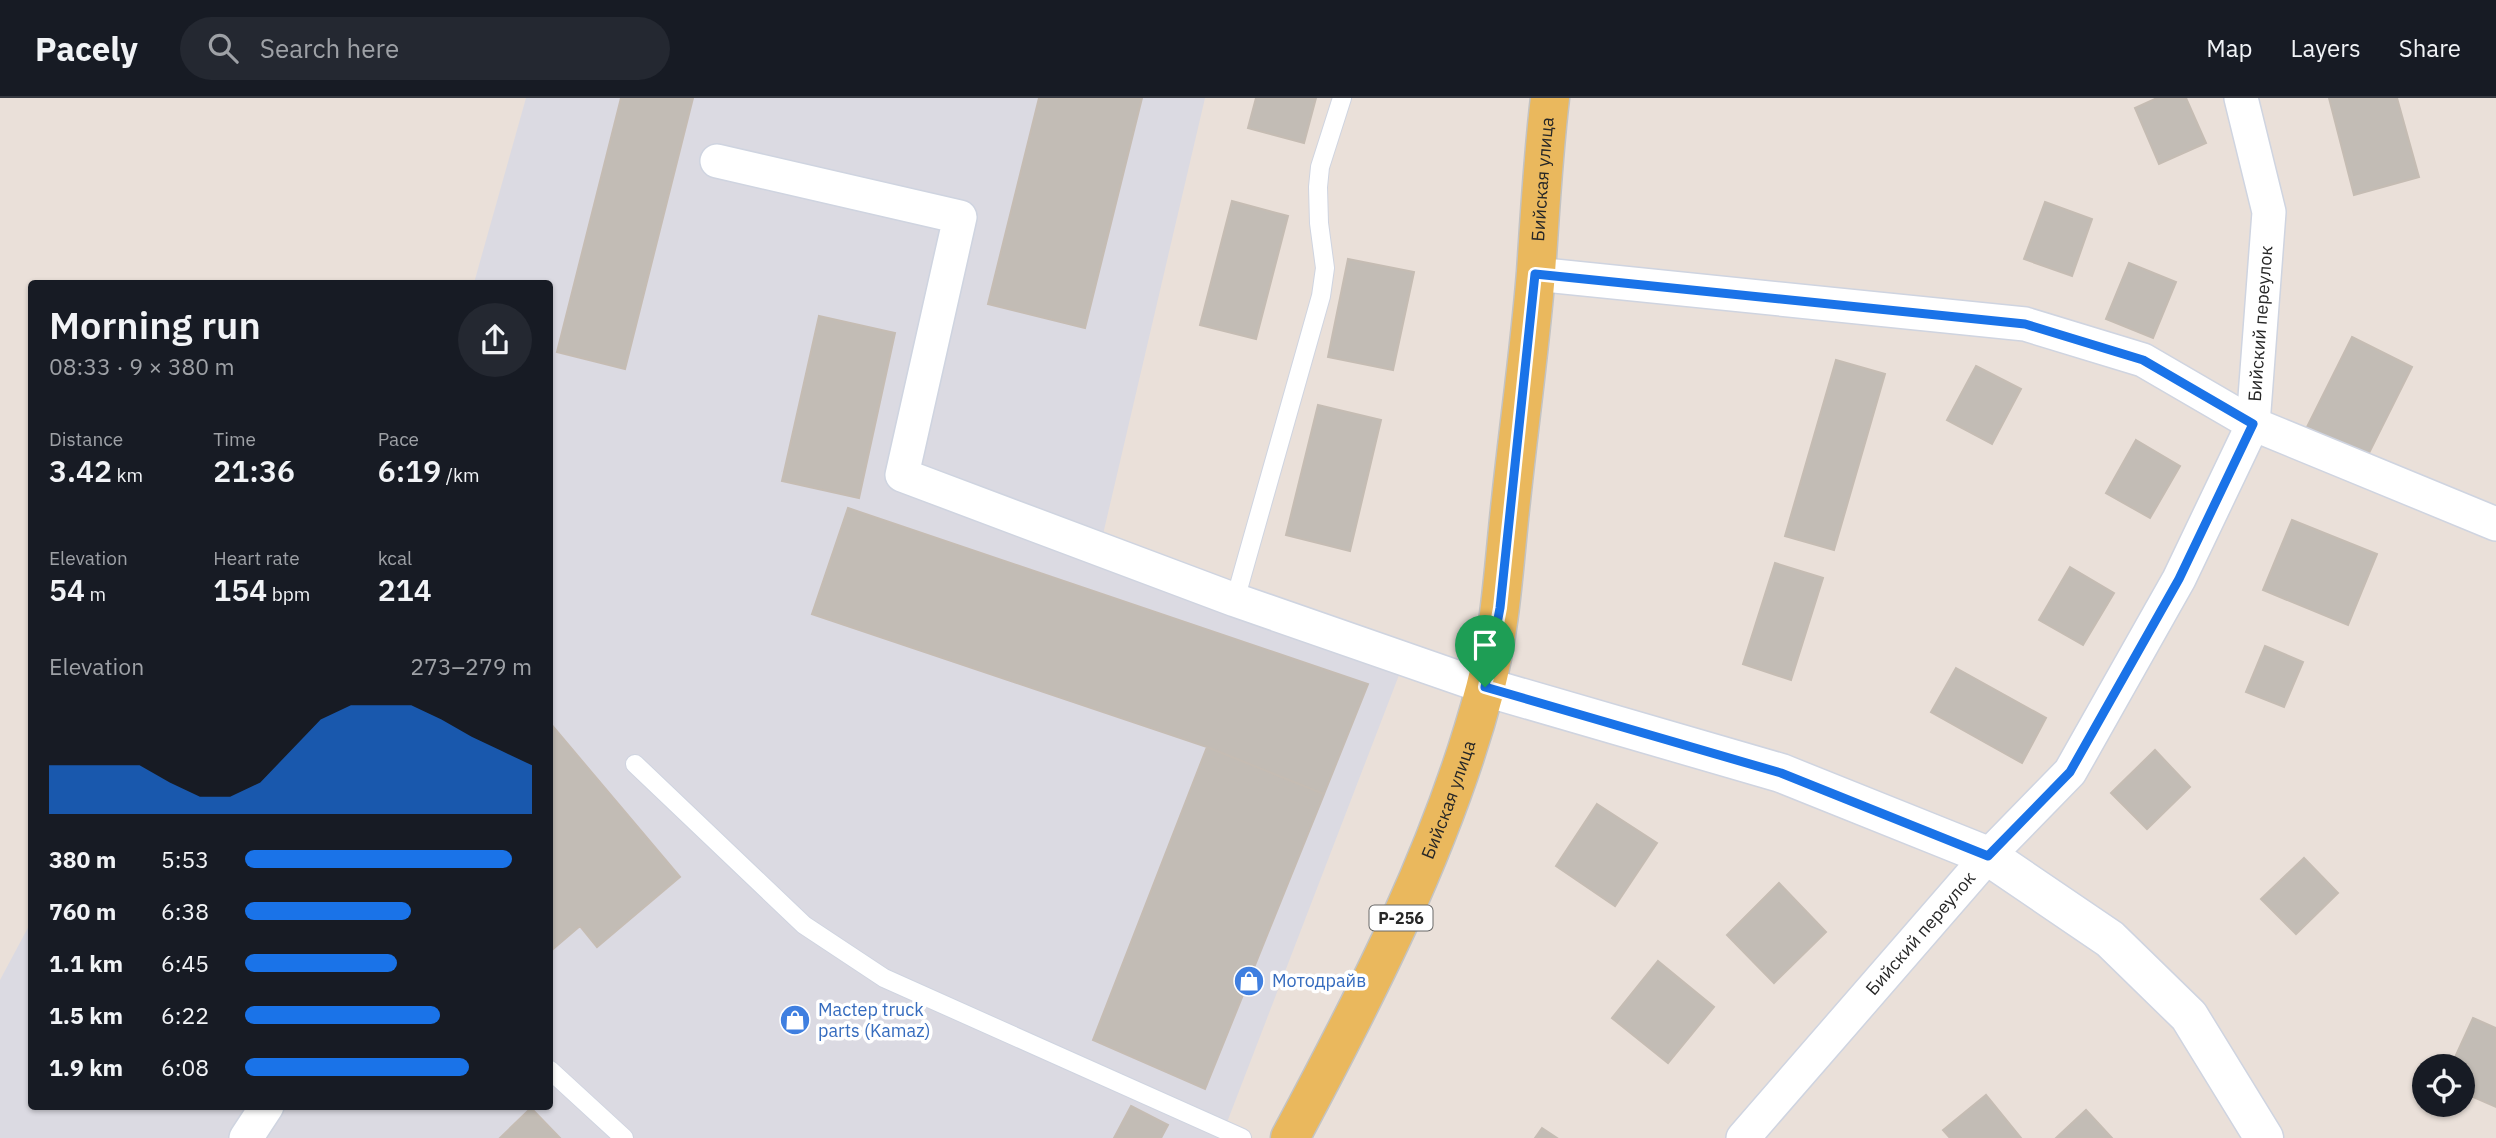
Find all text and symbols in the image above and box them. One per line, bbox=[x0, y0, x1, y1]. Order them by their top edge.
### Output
search box bbox=[180, 17, 670, 80]
text: Pacely bbox=[35, 27, 138, 70]
icon: search bbox=[204, 29, 242, 67]
text: Search here bbox=[260, 31, 399, 65]
text: Map bbox=[2206, 32, 2253, 64]
text: Layers bbox=[2291, 32, 2361, 64]
text: Share bbox=[2399, 32, 2461, 64]
street label: Бийская улица bbox=[1526, 115, 1559, 242]
street label: Бийский переулок bbox=[2243, 245, 2277, 402]
text: Morning run bbox=[49, 300, 261, 349]
button: share bbox=[458, 303, 532, 377]
text: 08:33 · 9 × 380 m bbox=[49, 351, 235, 381]
text: Distance bbox=[49, 427, 123, 451]
text: Time bbox=[213, 427, 256, 451]
text: Pace bbox=[378, 427, 419, 451]
text: 3.42 bbox=[49, 451, 112, 490]
text: 21:36 bbox=[213, 451, 295, 490]
text: 6:19 bbox=[378, 451, 441, 490]
text: km bbox=[112, 463, 143, 487]
text: /km bbox=[441, 463, 480, 487]
text: Elevation bbox=[49, 546, 128, 570]
text: Heart rate bbox=[213, 546, 300, 570]
text: kcal bbox=[378, 546, 412, 570]
text: 54 bbox=[49, 570, 85, 609]
text: 154 bbox=[213, 570, 267, 609]
text: 214 bbox=[378, 570, 432, 609]
text: m bbox=[85, 582, 106, 606]
text: bpm bbox=[267, 582, 310, 606]
pin bbox=[1455, 615, 1515, 687]
icon: arrive bbox=[1466, 626, 1504, 664]
text: Elevation bbox=[49, 651, 144, 681]
text: 273–279 m bbox=[410, 651, 532, 681]
street label: Бийская улица bbox=[1416, 737, 1480, 862]
text: 380 m bbox=[49, 844, 116, 874]
text: 5:53 bbox=[161, 844, 209, 874]
street label: Бийский переулок bbox=[1860, 866, 1980, 1000]
text: 760 m bbox=[49, 896, 116, 926]
text: 6:38 bbox=[161, 896, 209, 926]
road number: Р-256 bbox=[1370, 905, 1432, 930]
text: 1.1 km bbox=[49, 948, 123, 978]
text: 6:45 bbox=[161, 948, 209, 978]
shop icon: Мотодрайв bbox=[1232, 964, 1266, 998]
place label: Мотодрайв bbox=[1272, 969, 1366, 992]
place label: Mactep truck parts (Kamaz) bbox=[818, 998, 931, 1042]
text: 1.5 km bbox=[49, 1000, 123, 1030]
text: 6:22 bbox=[161, 1000, 209, 1030]
shop icon: Mactep truck parts (Kamaz) bbox=[778, 1003, 812, 1037]
text: 1.9 km bbox=[49, 1052, 123, 1082]
text: 6:08 bbox=[161, 1052, 209, 1082]
map controls bbox=[2412, 1054, 2475, 1117]
button: locate bbox=[2412, 1054, 2475, 1117]

